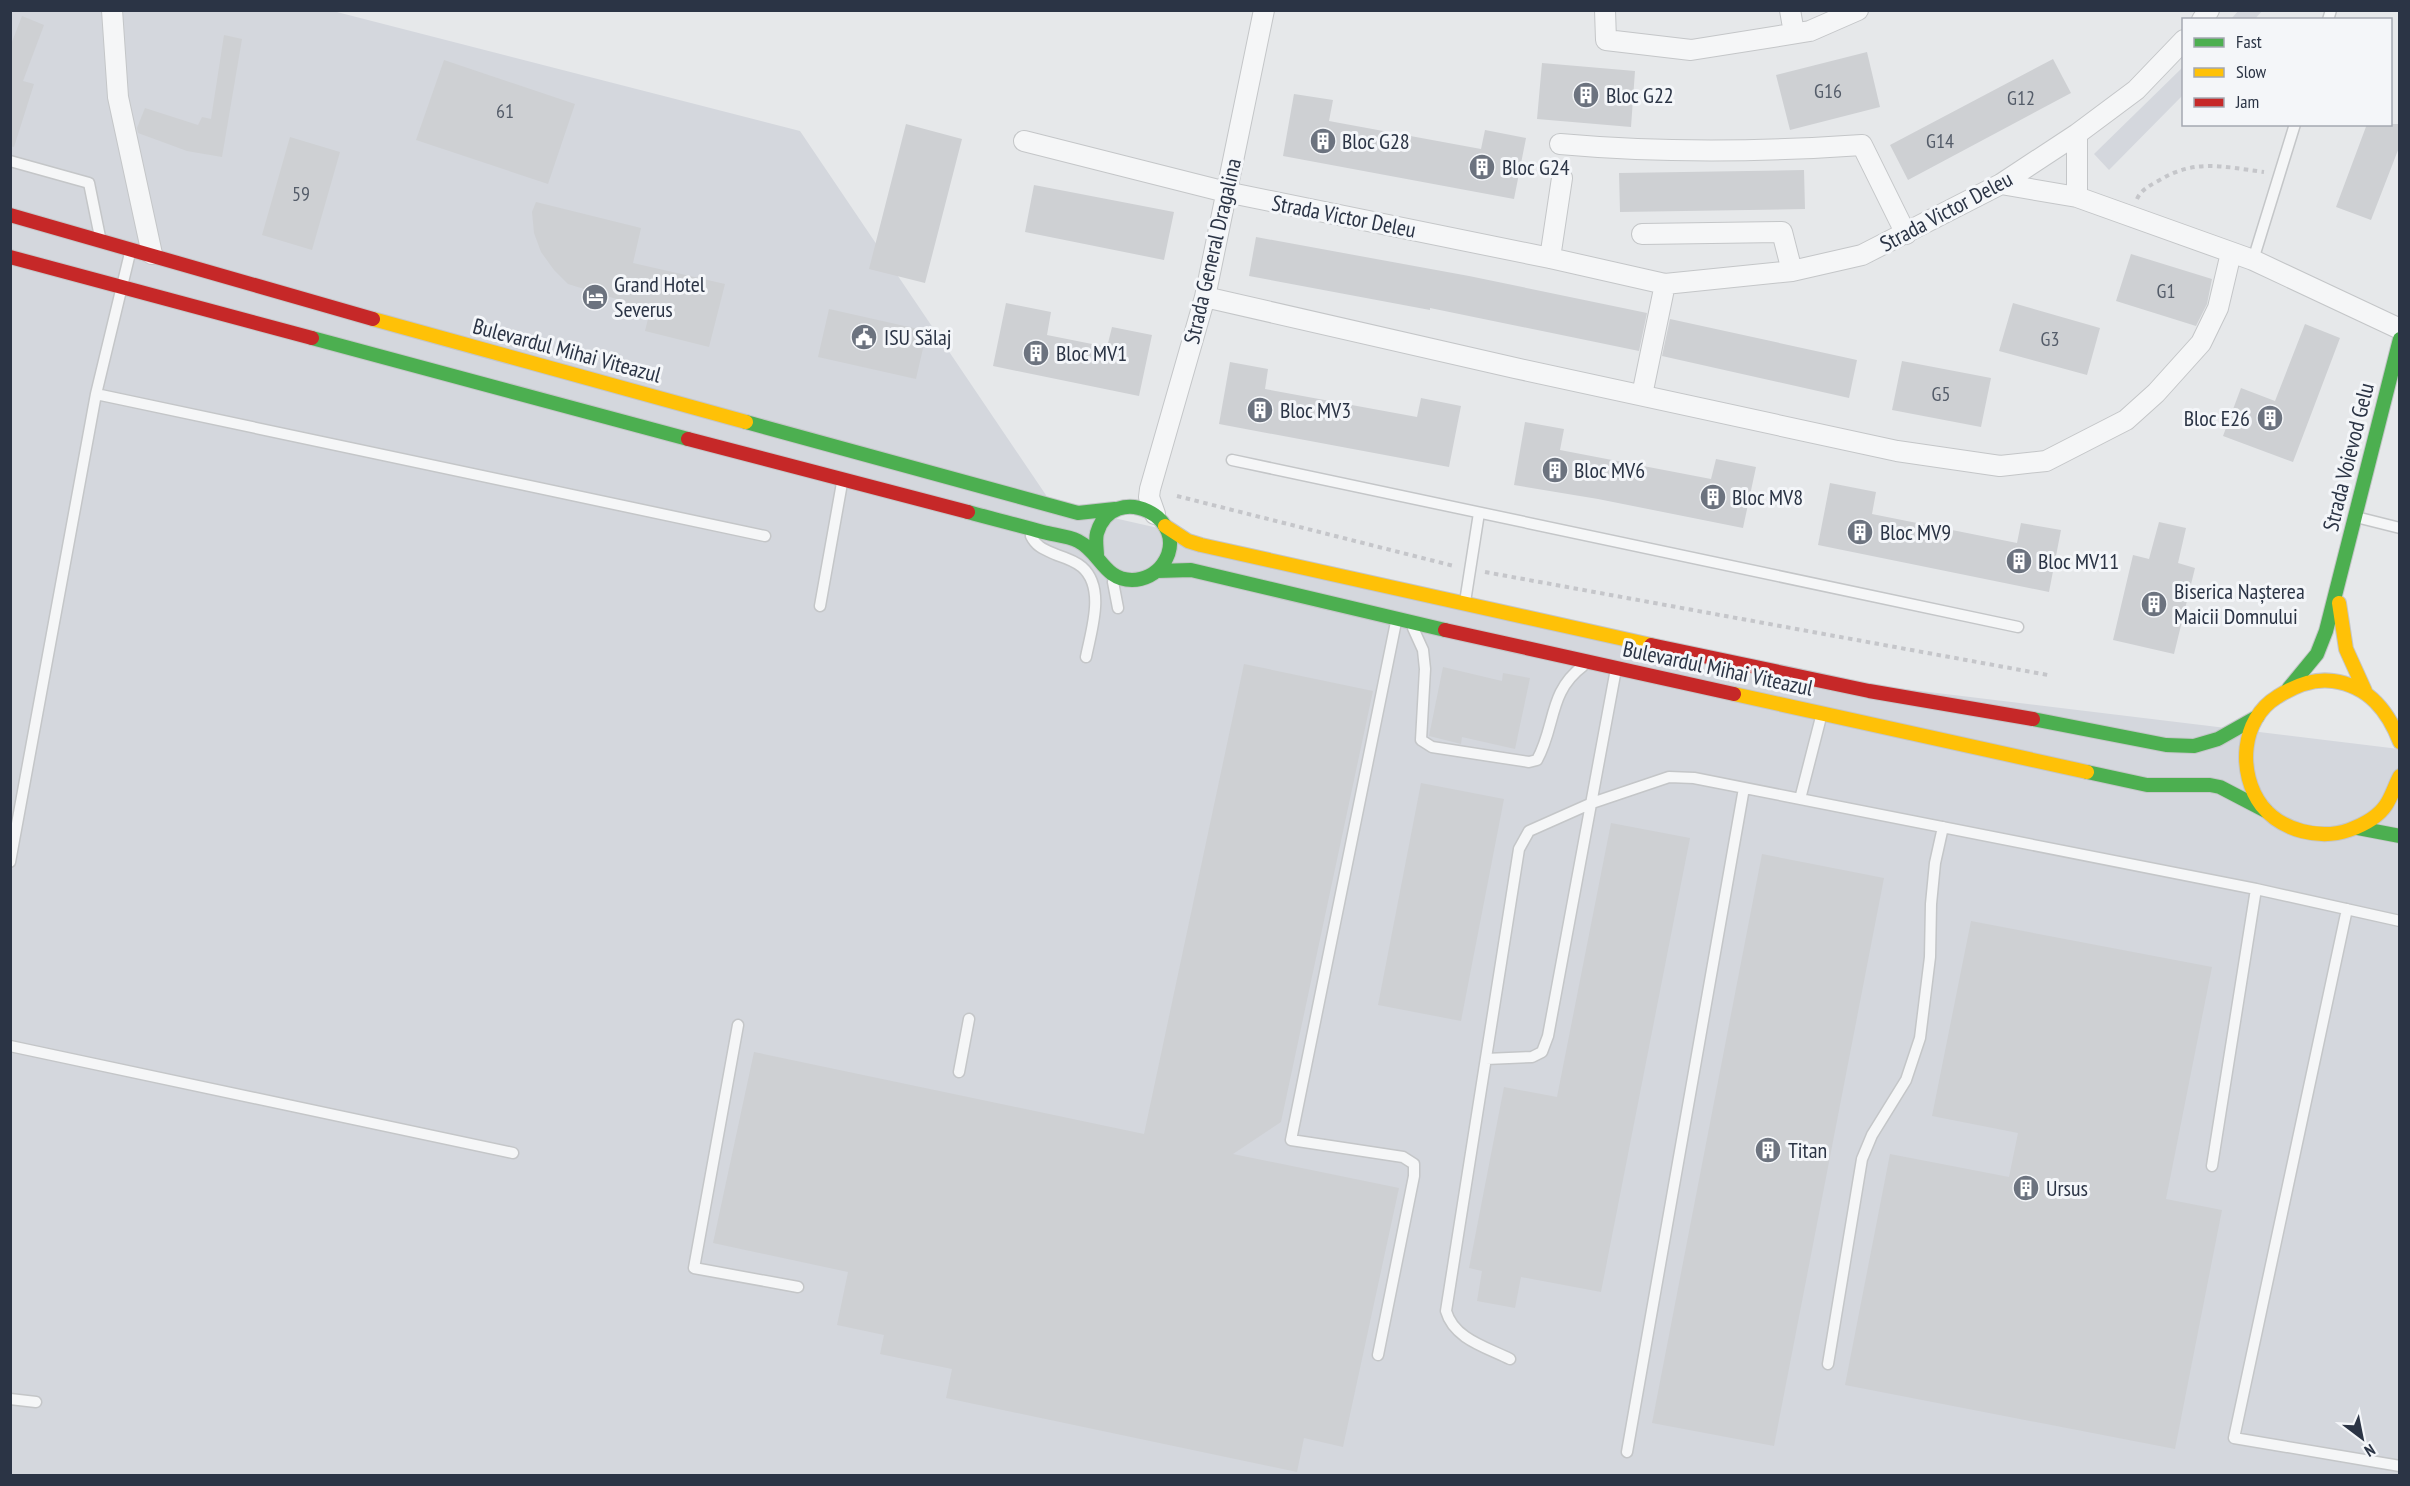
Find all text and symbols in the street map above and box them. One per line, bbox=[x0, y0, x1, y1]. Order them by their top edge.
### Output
legend bbox=[2182, 18, 2392, 126]
text: Fast bbox=[2236, 30, 2262, 53]
text: Slow bbox=[2236, 60, 2267, 83]
house number: G16 bbox=[1814, 78, 1842, 104]
building icon: Bloc G22 bbox=[1571, 80, 1601, 110]
place label: Bloc G22 bbox=[1606, 81, 1674, 109]
house number: G12 bbox=[2007, 85, 2035, 111]
text: Jam bbox=[2235, 90, 2259, 113]
house number: 61 bbox=[496, 98, 514, 124]
building icon: Bloc G28 bbox=[1308, 126, 1338, 156]
place label: Bloc G28 bbox=[1342, 127, 1410, 155]
house number: G14 bbox=[1926, 128, 1954, 154]
building icon: Bloc G24 bbox=[1467, 152, 1497, 182]
place label: Bloc G24 bbox=[1502, 153, 1570, 181]
street label: Strada General Dragalina bbox=[1177, 155, 1247, 347]
street label: Strada Victor Deleu bbox=[1875, 164, 2017, 258]
house number: 59 bbox=[292, 181, 310, 207]
street label: Strada Victor Deleu bbox=[1270, 188, 1418, 244]
place label: Grand Hotel Severus bbox=[614, 270, 706, 323]
house number: G1 bbox=[2157, 278, 2175, 304]
hotel icon: Grand Hotel Severus bbox=[580, 282, 610, 312]
street label: Bulevardul Mihai Viteazul bbox=[470, 311, 665, 389]
public building icon: ISU Sălaj bbox=[849, 322, 879, 352]
place label: ISU Sălaj bbox=[884, 323, 952, 351]
house number: G3 bbox=[2041, 326, 2059, 352]
building icon: Bloc MV1 bbox=[1021, 338, 1051, 368]
place label: Bloc MV1 bbox=[1056, 339, 1127, 367]
street label: Strada Voievod Gelu bbox=[2316, 380, 2380, 534]
house number: G5 bbox=[1932, 381, 1950, 407]
building icon: Bloc MV3 bbox=[1245, 395, 1275, 425]
place label: Bloc MV3 bbox=[1280, 396, 1351, 424]
building icon: Bloc E26 bbox=[2255, 403, 2285, 433]
place label: Bloc E26 bbox=[2184, 404, 2250, 432]
building icon: Bloc MV6 bbox=[1540, 455, 1570, 485]
place label: Bloc MV6 bbox=[1574, 456, 1645, 484]
building icon: Bloc MV8 bbox=[1698, 482, 1728, 512]
place label: Bloc MV8 bbox=[1732, 483, 1803, 511]
building icon: Bloc MV9 bbox=[1845, 517, 1875, 547]
place label: Bloc MV9 bbox=[1880, 518, 1951, 546]
building icon: Bloc MV11 bbox=[2004, 546, 2034, 576]
place label: Bloc MV11 bbox=[2038, 547, 2119, 575]
place label: Biserica Nașterea Maicii Domnului bbox=[2174, 577, 2305, 630]
building icon: Biserica Nașterea Maicii Domnului bbox=[2139, 589, 2169, 619]
street label: Bulevardul Mihai Viteazul bbox=[1620, 634, 1816, 702]
building icon: Titan bbox=[1753, 1135, 1783, 1165]
place label: Titan bbox=[1788, 1136, 1827, 1164]
building icon: Ursus bbox=[2011, 1173, 2041, 1203]
place label: Ursus bbox=[2046, 1174, 2088, 1202]
north arrow bbox=[2332, 1408, 2392, 1468]
text: N bbox=[2361, 1440, 2379, 1461]

